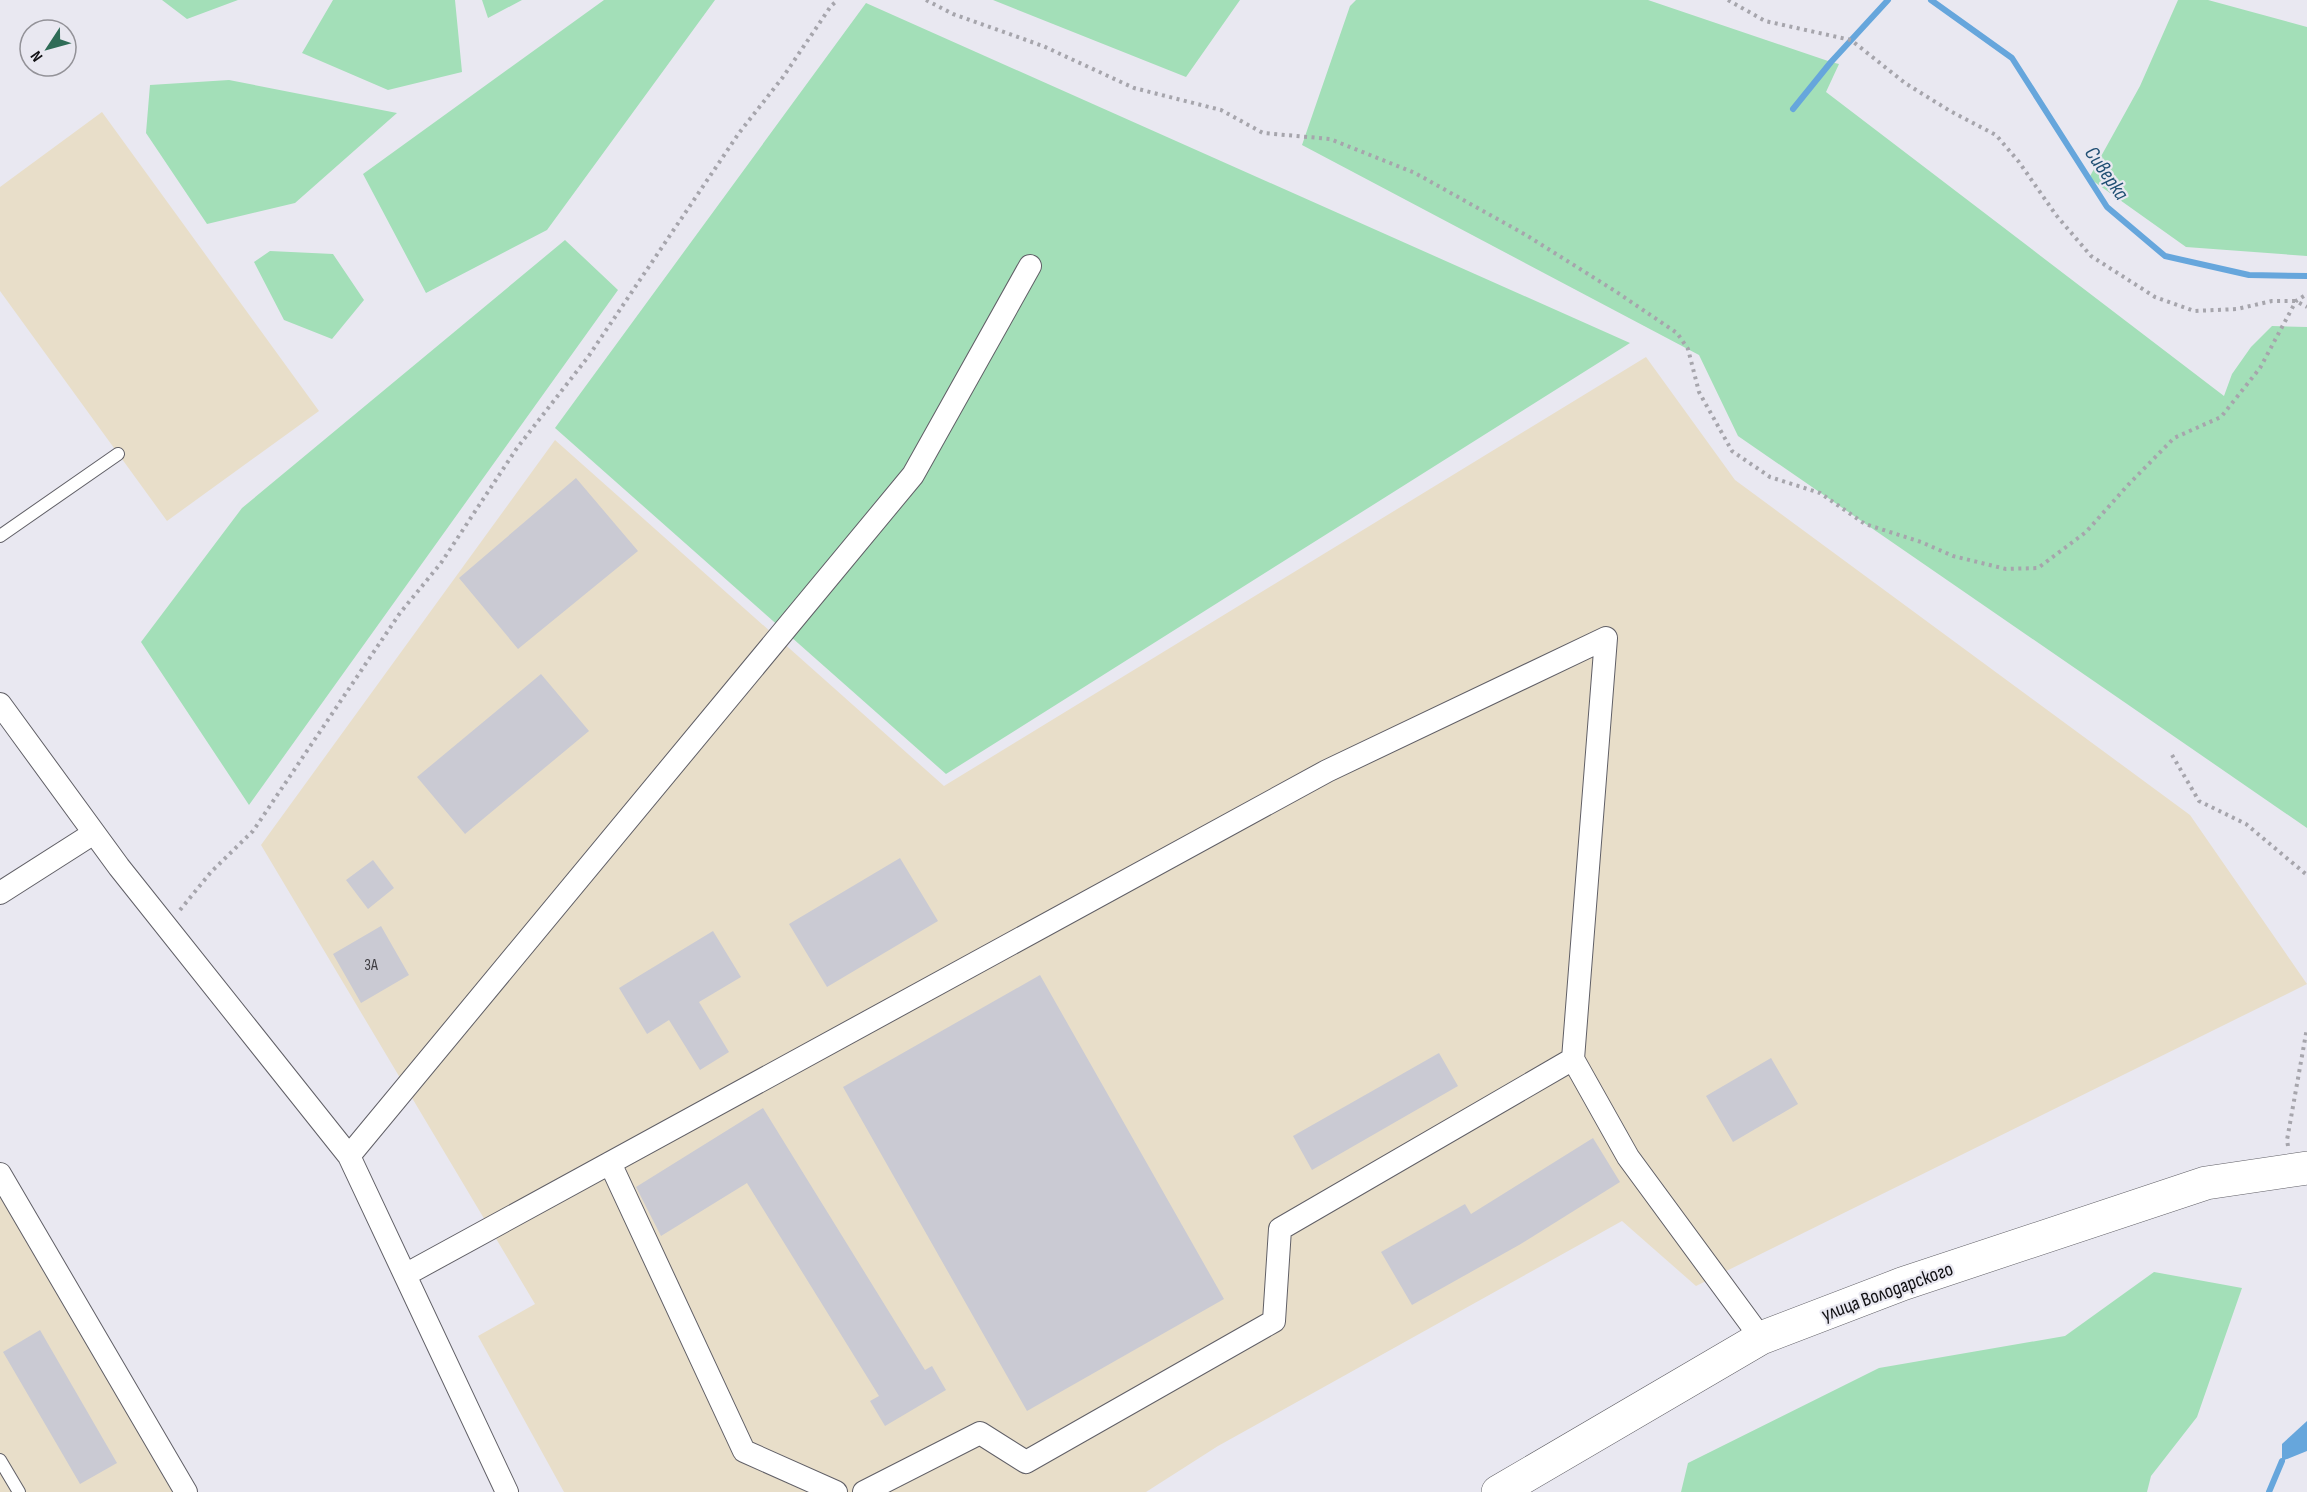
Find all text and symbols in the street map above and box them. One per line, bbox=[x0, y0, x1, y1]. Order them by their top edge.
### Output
north arrow bbox=[18, 18, 78, 78]
text: N bbox=[27, 47, 47, 65]
water label: Сиверка bbox=[2079, 142, 2134, 205]
house number: 3А bbox=[364, 956, 378, 975]
street label: улица Володарского bbox=[1818, 1257, 1956, 1327]

